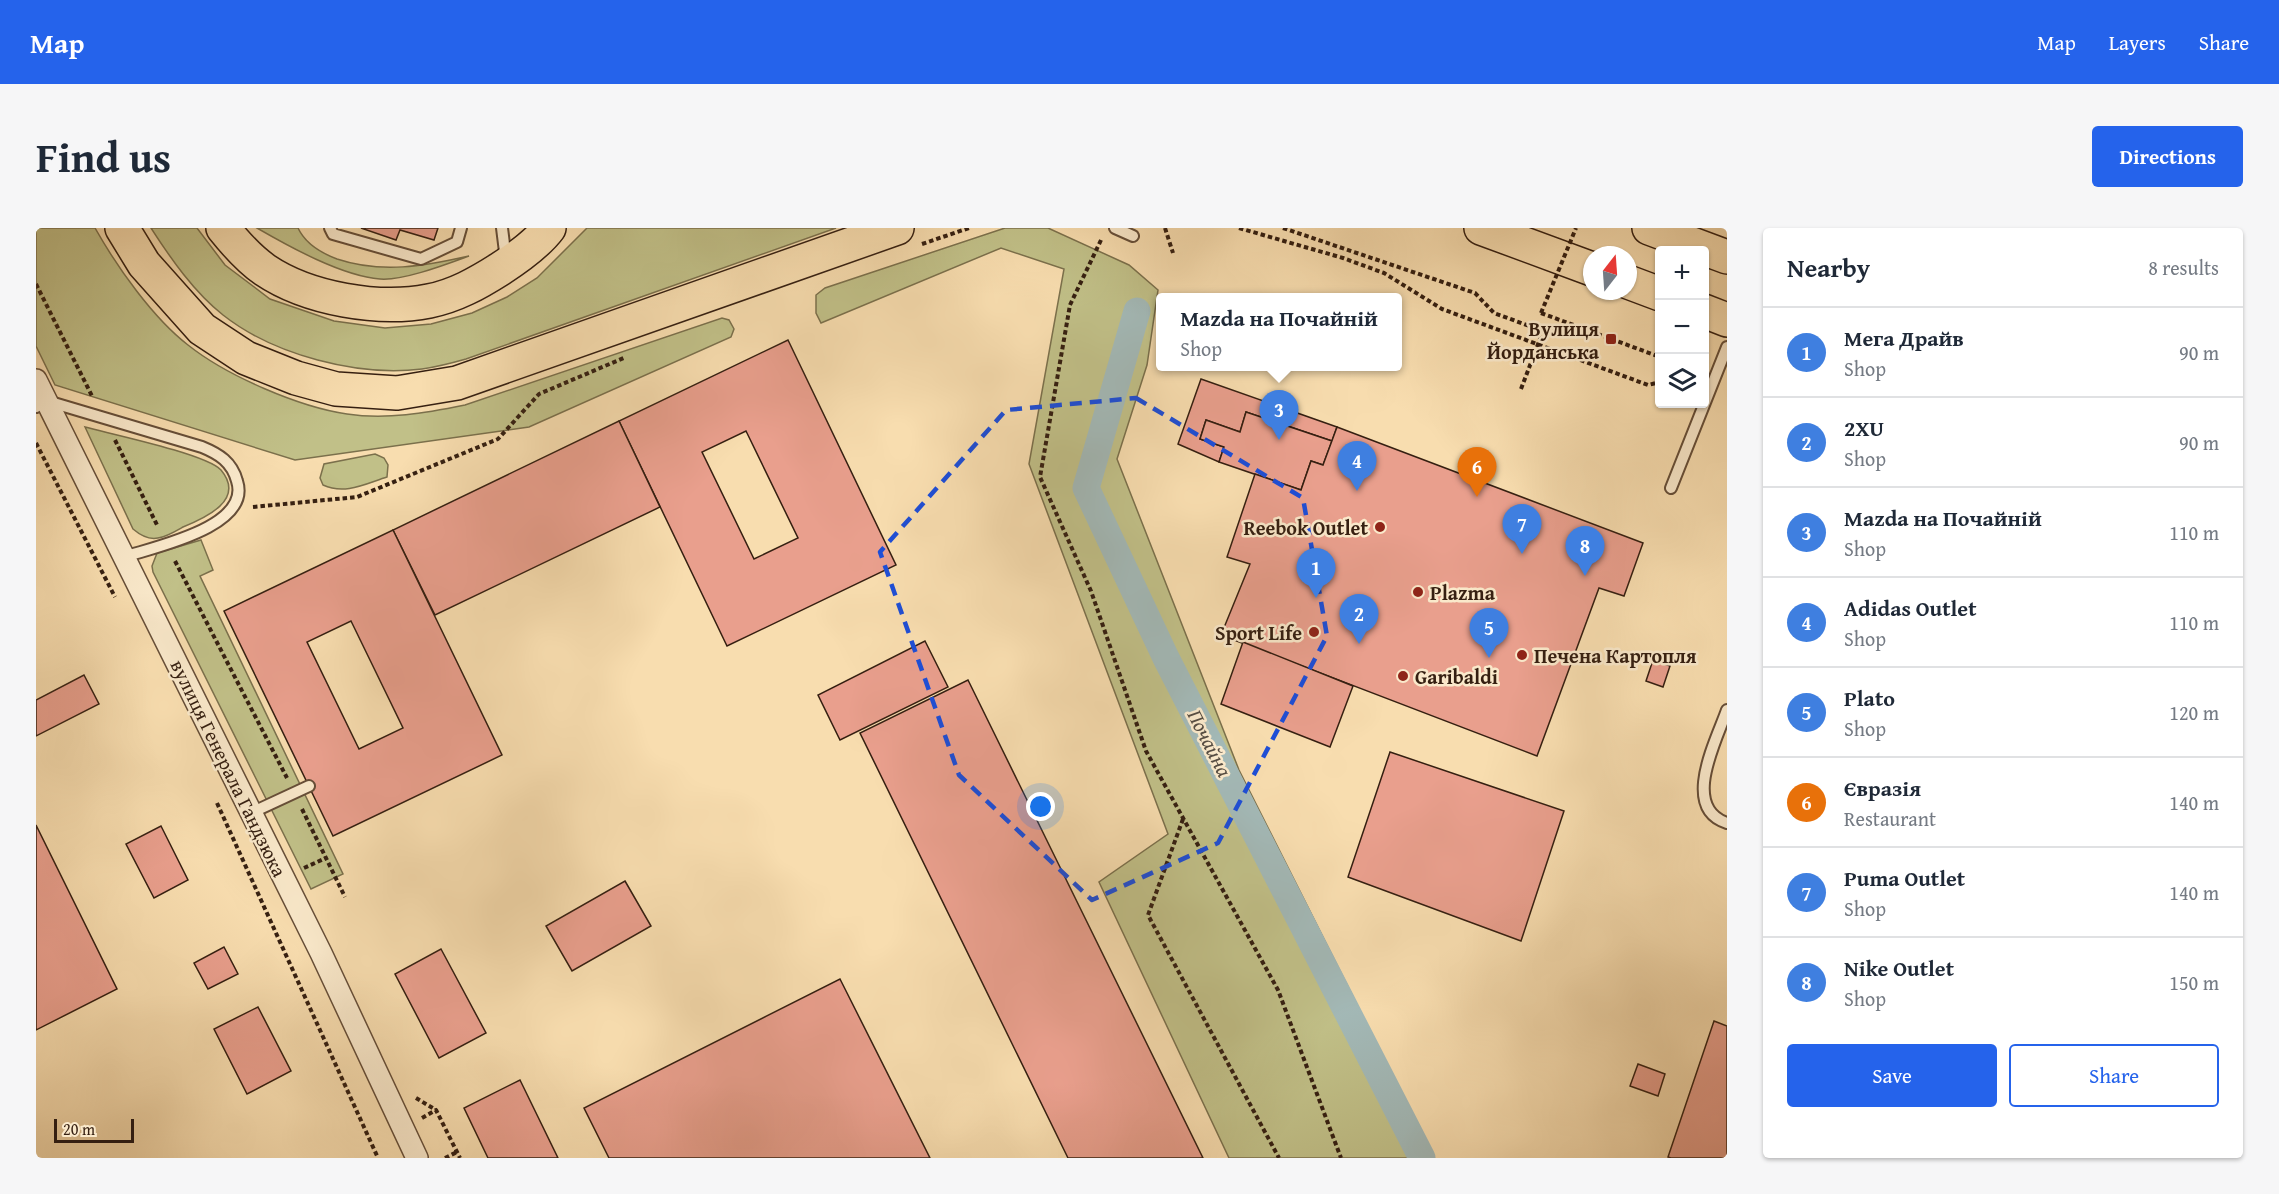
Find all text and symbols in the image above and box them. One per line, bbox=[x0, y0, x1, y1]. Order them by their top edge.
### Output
text: Map bbox=[30, 22, 84, 63]
text: Map bbox=[2037, 27, 2076, 58]
text: Layers bbox=[2109, 27, 2166, 58]
text: Share bbox=[2199, 27, 2249, 58]
text: Find us bbox=[36, 126, 171, 187]
button: Directions bbox=[2092, 126, 2243, 187]
north arrow bbox=[1583, 246, 1637, 300]
map controls bbox=[1655, 246, 1709, 408]
button: + bbox=[1655, 246, 1709, 300]
text: Nearby bbox=[1787, 248, 1870, 287]
text: 8 results bbox=[2148, 253, 2219, 282]
popup bbox=[1156, 293, 1402, 371]
button: − bbox=[1655, 300, 1709, 354]
text: Mazda на Почайній bbox=[1180, 302, 1378, 334]
place label: Вулиця Йорданська bbox=[1487, 314, 1600, 366]
text: Мега Драйв bbox=[1844, 322, 1964, 354]
marker: Вулиця Йорданська bbox=[1604, 332, 1618, 346]
text: Shop bbox=[1180, 334, 1222, 363]
text: 1 bbox=[1801, 338, 1812, 367]
text: 90 m bbox=[2179, 338, 2219, 367]
button: layers bbox=[1655, 354, 1709, 408]
text: Shop bbox=[1844, 354, 1886, 383]
pin: 3 bbox=[1260, 390, 1298, 440]
text: 2XU bbox=[1844, 412, 1884, 444]
text: 2 bbox=[1801, 428, 1812, 457]
text: 90 m bbox=[2179, 428, 2219, 457]
pin: 4 bbox=[1338, 442, 1376, 491]
text: Shop bbox=[1844, 444, 1886, 473]
pin: 6 bbox=[1458, 448, 1496, 497]
text: Mazda на Почайній bbox=[1844, 502, 2042, 534]
pin: 7 bbox=[1502, 504, 1542, 554]
place label: Reebok Outlet bbox=[1243, 513, 1368, 542]
text: 3 bbox=[1801, 518, 1812, 547]
text: 110 m bbox=[2169, 518, 2219, 547]
marker: Reebok Outlet bbox=[1373, 520, 1387, 534]
pin: 8 bbox=[1566, 526, 1604, 576]
text: Shop bbox=[1844, 534, 1886, 563]
pin: 1 bbox=[1296, 548, 1336, 598]
place label: Plazma bbox=[1430, 578, 1496, 607]
marker: Plazma bbox=[1411, 585, 1425, 599]
text: Adidas Outlet bbox=[1844, 592, 1976, 624]
pin: 2 bbox=[1340, 594, 1378, 644]
pin: 5 bbox=[1470, 608, 1508, 658]
text: 4 bbox=[1801, 608, 1812, 637]
text: 110 m bbox=[2169, 608, 2219, 637]
place label: Sport Life bbox=[1215, 618, 1302, 647]
text: Shop bbox=[1844, 624, 1886, 653]
marker: Sport Life bbox=[1307, 625, 1321, 639]
place label: Печена Картопля bbox=[1534, 641, 1697, 670]
marker: Печена Картопля bbox=[1515, 648, 1529, 662]
street label: вулиця Генерала Гандзюка bbox=[164, 654, 295, 882]
place label: Garibaldi bbox=[1415, 662, 1498, 691]
marker: Garibaldi bbox=[1396, 669, 1410, 683]
text: Plato bbox=[1844, 682, 1895, 714]
text: 5 bbox=[1801, 698, 1812, 727]
text: 120 m bbox=[2169, 698, 2219, 727]
water label: Почайна bbox=[1180, 704, 1240, 782]
text: Shop bbox=[1844, 714, 1886, 743]
text: Євразія bbox=[1844, 772, 1921, 804]
text: 6 bbox=[1801, 788, 1812, 817]
text: 140 m bbox=[2169, 788, 2219, 817]
your location bbox=[1026, 792, 1055, 821]
text: Restaurant bbox=[1844, 804, 1936, 833]
text: Puma Outlet bbox=[1844, 862, 1965, 894]
text: 7 bbox=[1801, 878, 1812, 907]
text: 140 m bbox=[2169, 878, 2219, 907]
text: Shop bbox=[1844, 894, 1886, 923]
text: Nike Outlet bbox=[1844, 952, 1954, 984]
text: 8 bbox=[1801, 968, 1812, 997]
text: 150 m bbox=[2169, 968, 2219, 997]
text: Shop bbox=[1844, 984, 1886, 1013]
button: Save bbox=[1787, 1044, 1997, 1107]
button: Share bbox=[2009, 1044, 2219, 1107]
scale bar bbox=[54, 1116, 134, 1144]
text: 20 m bbox=[63, 1117, 95, 1141]

